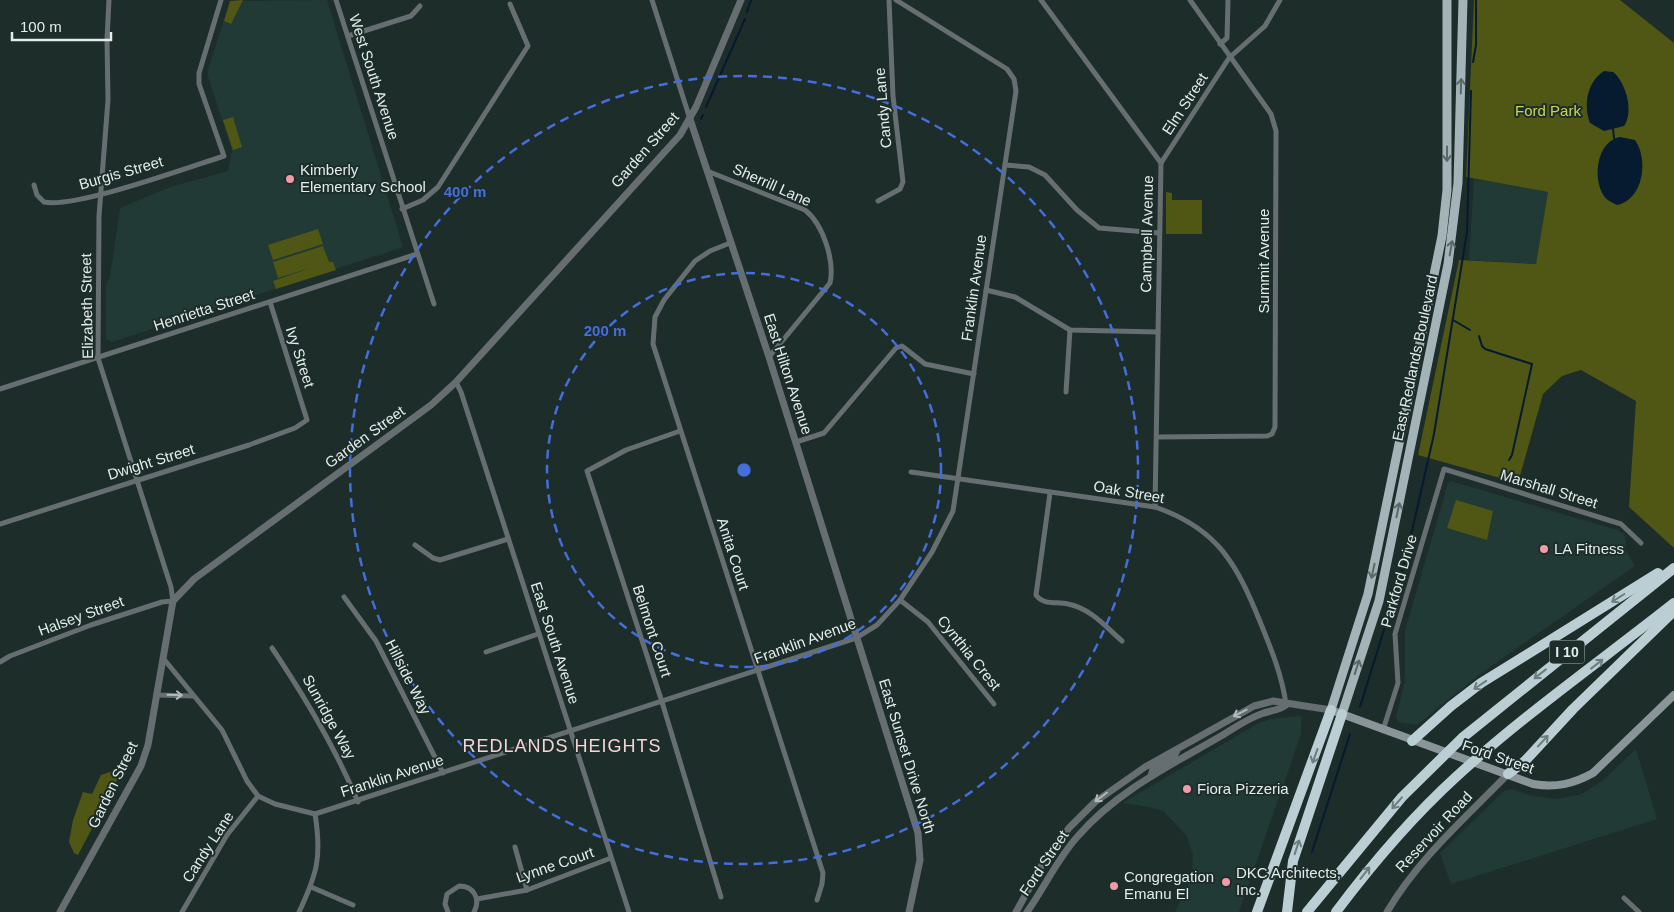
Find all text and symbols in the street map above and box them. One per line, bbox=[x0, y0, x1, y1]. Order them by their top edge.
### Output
scale bar bbox=[12, 10, 111, 42]
street label: West South Avenue bbox=[346, 12, 403, 142]
text: 100 m bbox=[20, 18, 62, 35]
street label: Candy Lane bbox=[871, 67, 894, 149]
street label: Elm Street bbox=[1158, 69, 1211, 138]
one-way arrow bbox=[1456, 78, 1466, 94]
park label: Ford Park bbox=[1515, 102, 1581, 119]
street label: Garden Street bbox=[607, 108, 682, 191]
one-way arrow bbox=[1442, 145, 1452, 161]
street label: Burgis Street bbox=[77, 152, 166, 193]
street label: Sherrill Lane bbox=[730, 160, 814, 209]
place label: Kimberly Elementary School bbox=[300, 161, 426, 195]
marker: Kimberly Elementary School bbox=[284, 173, 296, 185]
street label: Campbell Avenue bbox=[1137, 175, 1156, 293]
text: 400 m bbox=[444, 183, 486, 200]
street label: Summit Avenue bbox=[1255, 209, 1272, 313]
street label: Franklin Avenue bbox=[958, 234, 989, 342]
one-way arrow bbox=[1446, 240, 1456, 256]
street label: Elizabeth Street bbox=[77, 252, 96, 359]
street label: East Redlands Boulevard bbox=[1389, 273, 1440, 442]
street label: Henrietta Street bbox=[151, 285, 257, 334]
street label: East Hilton Avenue bbox=[761, 311, 816, 437]
text: 200 m bbox=[584, 322, 626, 339]
street label: Ivy Street bbox=[283, 324, 319, 390]
street label: Garden Street bbox=[322, 402, 408, 471]
street label: Dwight Street bbox=[105, 440, 197, 483]
centre of rings bbox=[735, 461, 753, 479]
street label: Marshall Street bbox=[1498, 466, 1601, 512]
street label: Oak Street bbox=[1092, 477, 1167, 506]
one-way arrow bbox=[1393, 503, 1403, 519]
street label: Anita Court bbox=[714, 516, 753, 593]
street label: Parkford Drive bbox=[1377, 532, 1420, 629]
place label: LA Fitness bbox=[1554, 540, 1624, 557]
marker: LA Fitness bbox=[1538, 543, 1550, 555]
one-way arrow bbox=[1367, 563, 1377, 579]
street label: East South Avenue bbox=[528, 580, 583, 706]
street label: Belmont Court bbox=[630, 583, 676, 680]
street label: Halsey Street bbox=[36, 592, 127, 639]
one-way arrow bbox=[1611, 593, 1625, 603]
street label: Cynthia Crest bbox=[934, 612, 1005, 694]
street label: Franklin Avenue bbox=[752, 614, 858, 667]
street label: Hillside Way bbox=[382, 636, 435, 718]
road number: I 10 bbox=[1550, 640, 1584, 664]
one-way arrow bbox=[1590, 658, 1603, 669]
one-way arrow bbox=[1353, 660, 1363, 676]
one-way arrow bbox=[1534, 668, 1547, 679]
street label: Sunridge Way bbox=[299, 672, 360, 762]
street label: East Sunset Drive North bbox=[876, 676, 939, 835]
one-way arrow bbox=[1473, 679, 1487, 690]
one-way arrow bbox=[166, 690, 183, 700]
one-way arrow bbox=[1233, 709, 1248, 718]
one-way arrow bbox=[1537, 735, 1549, 748]
district label: REDLANDS HEIGHTS bbox=[462, 736, 662, 756]
street label: Ford Street bbox=[1460, 736, 1537, 777]
street label: Garden Street bbox=[84, 738, 141, 831]
one-way arrow bbox=[1310, 748, 1319, 763]
street label: Franklin Avenue bbox=[338, 751, 445, 800]
place label: Fiora Pizzeria bbox=[1197, 780, 1289, 797]
marker: Fiora Pizzeria bbox=[1181, 783, 1193, 795]
street label: Reservoir Road bbox=[1392, 788, 1475, 876]
one-way arrow bbox=[1094, 792, 1108, 802]
one-way arrow bbox=[1391, 797, 1402, 810]
street label: Candy Lane bbox=[178, 808, 237, 885]
street label: Ford Street bbox=[1016, 826, 1072, 899]
one-way arrow bbox=[1293, 839, 1303, 855]
street label: Lynne Court bbox=[514, 843, 597, 886]
place label: DKC Architects, Inc. bbox=[1236, 864, 1341, 898]
one-way arrow bbox=[1360, 867, 1371, 880]
place label: Congregation Emanu El bbox=[1124, 868, 1214, 902]
marker: DKC Architects, Inc. bbox=[1220, 876, 1232, 888]
marker: Congregation Emanu El bbox=[1108, 880, 1120, 892]

